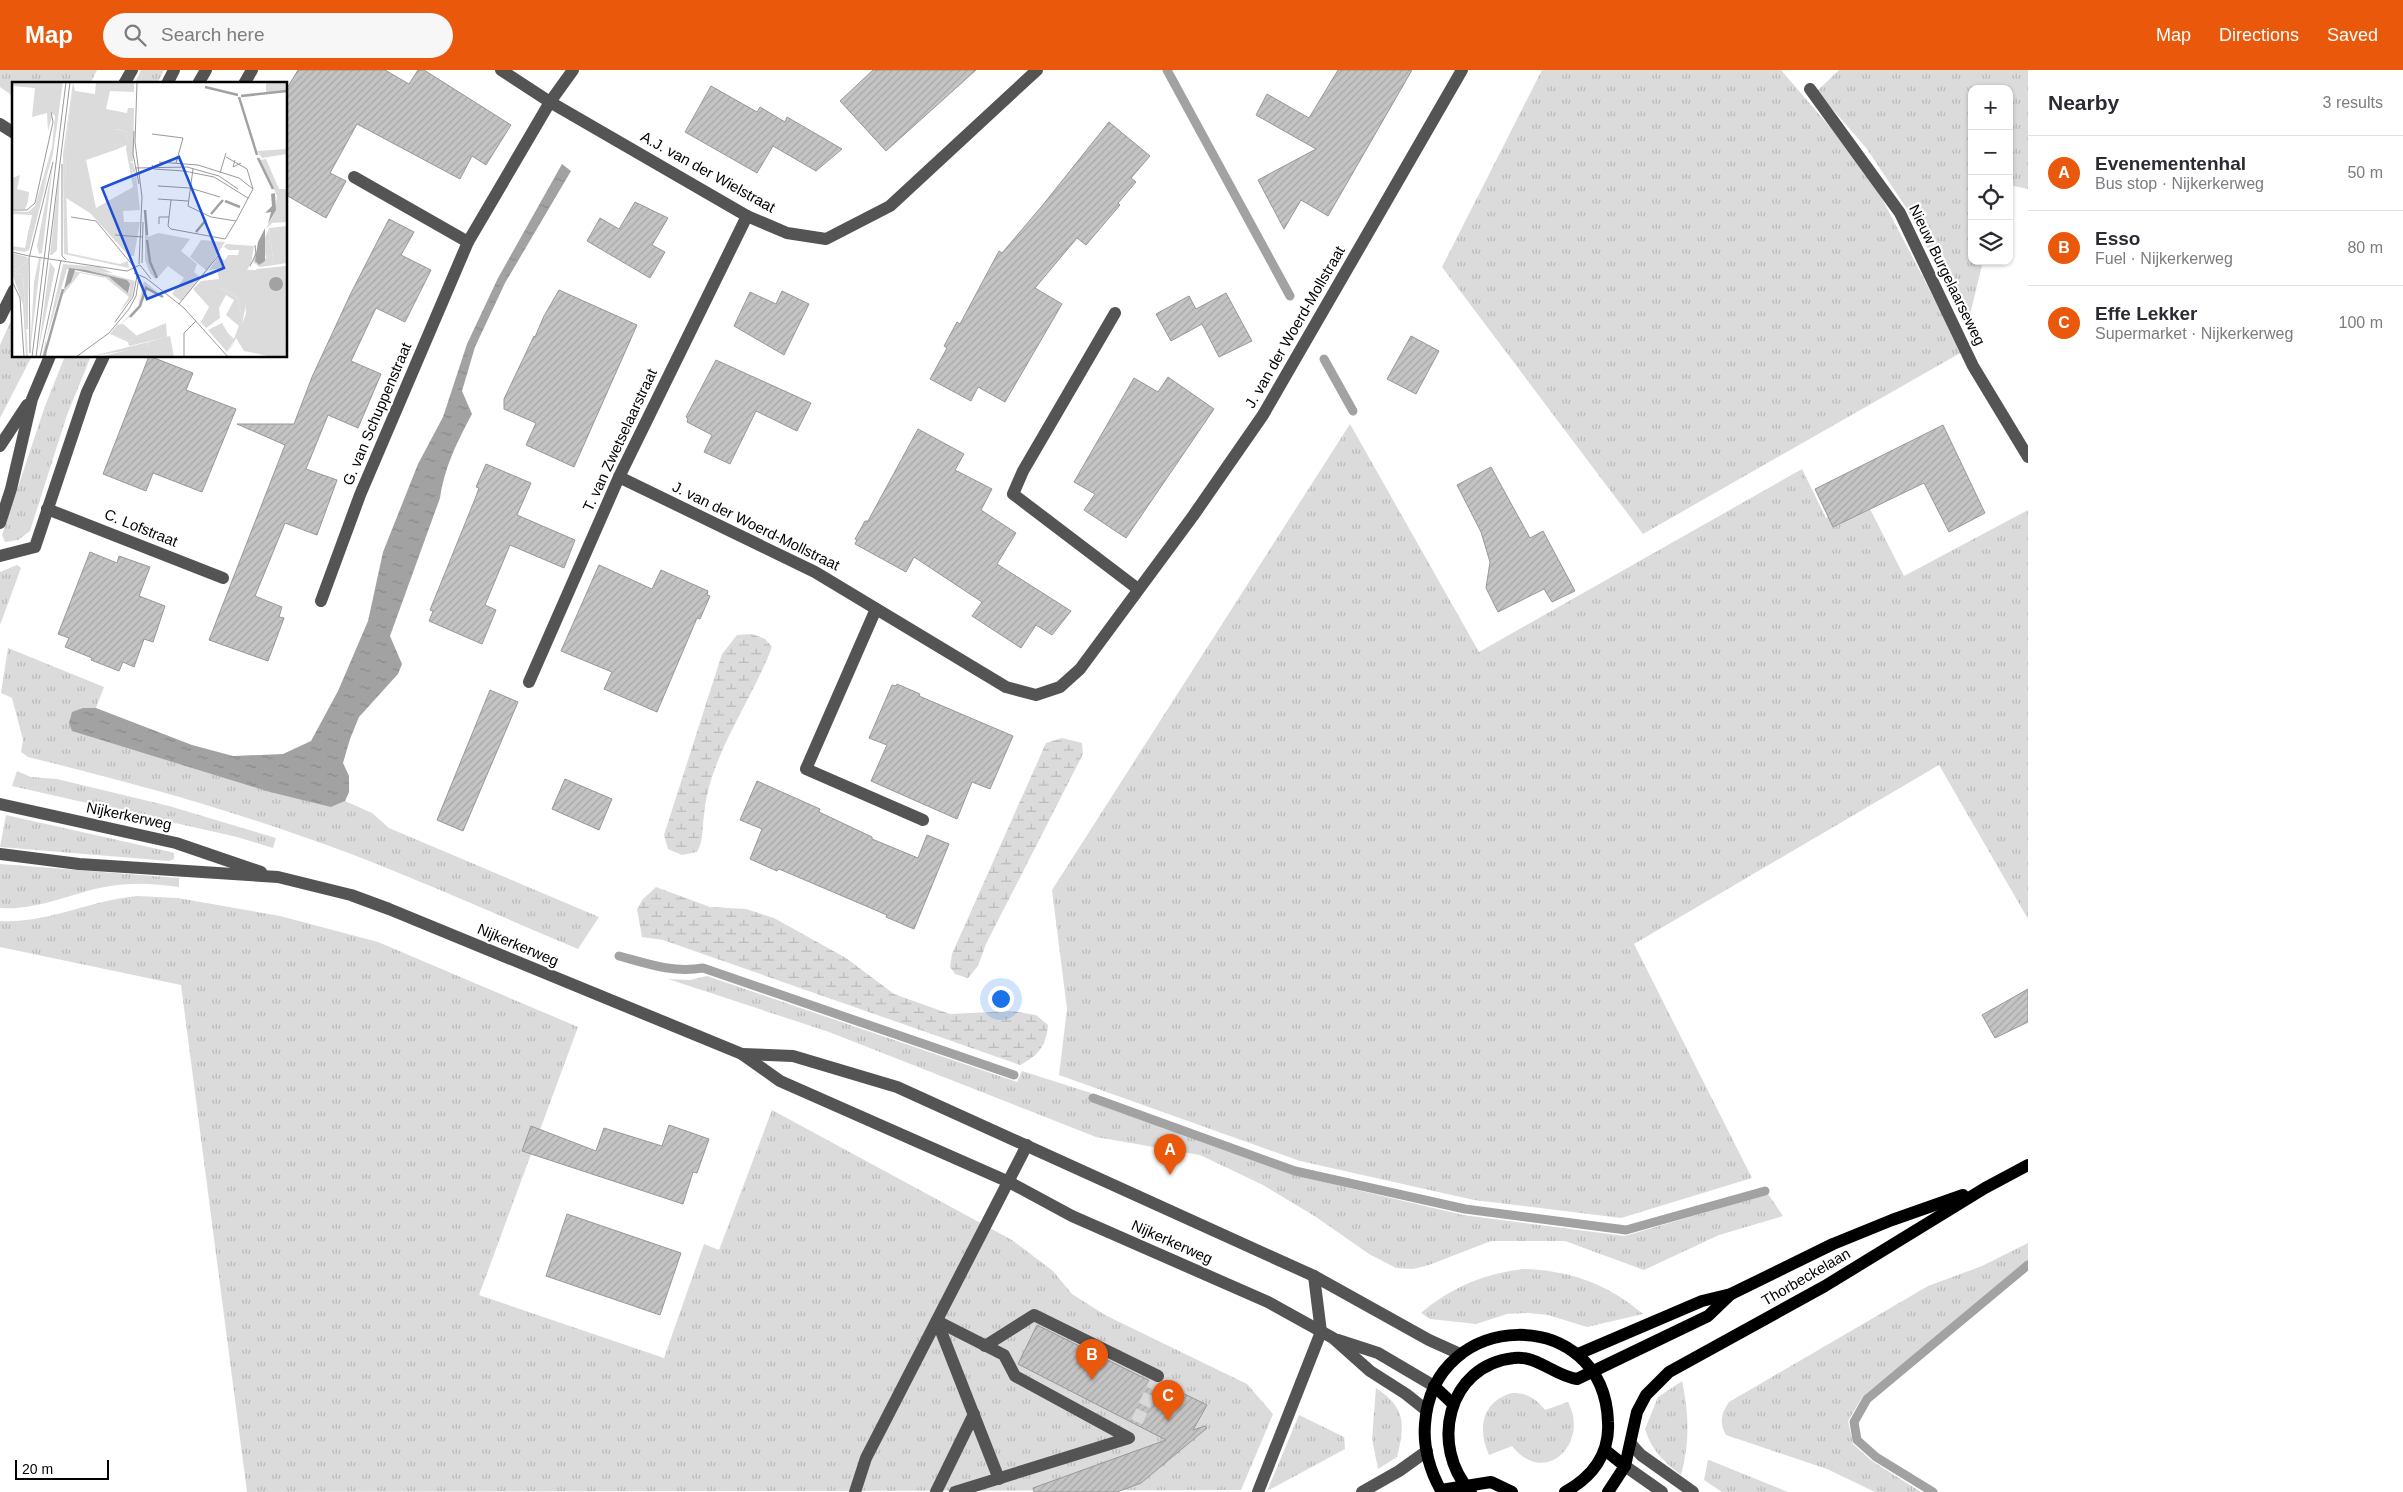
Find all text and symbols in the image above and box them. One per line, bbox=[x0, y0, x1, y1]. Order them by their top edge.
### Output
search box bbox=[103, 13, 453, 58]
text: Map bbox=[25, 21, 73, 48]
icon: search bbox=[121, 21, 149, 49]
text: Search here bbox=[161, 24, 265, 45]
text: Map bbox=[2156, 25, 2191, 45]
text: Directions bbox=[2219, 25, 2299, 45]
text: Saved bbox=[2327, 25, 2378, 45]
inset map bbox=[12, 82, 288, 358]
map controls bbox=[1968, 85, 2013, 265]
button: + bbox=[1968, 85, 2013, 130]
text: Nearby bbox=[2048, 91, 2119, 114]
text: 3 results bbox=[2323, 94, 2383, 111]
street label: A.J. van der Wielstraat bbox=[638, 128, 779, 216]
button: − bbox=[1968, 130, 2013, 175]
text: Evenementenhal bbox=[2095, 153, 2246, 174]
text: A bbox=[2058, 164, 2070, 181]
text: 50 m bbox=[2347, 164, 2383, 181]
button: locate bbox=[1968, 175, 2013, 220]
text: Bus stop · Nijkerkerweg bbox=[2095, 175, 2264, 192]
street label: Nieuw Burgelaarseweg bbox=[1906, 202, 1989, 348]
button: layers bbox=[1968, 220, 2013, 265]
text: Esso bbox=[2095, 228, 2140, 249]
text: B bbox=[2058, 239, 2070, 256]
text: 80 m bbox=[2347, 239, 2383, 256]
street label: J. van der Woerd-Mollstraat bbox=[1241, 242, 1348, 411]
text: Fuel · Nijkerkerweg bbox=[2095, 250, 2233, 267]
text: Effe Lekker bbox=[2095, 303, 2197, 324]
text: C bbox=[2058, 314, 2070, 331]
text: 100 m bbox=[2339, 314, 2383, 331]
text: Supermarket · Nijkerkerweg bbox=[2095, 325, 2293, 342]
street label: G. van Schuppenstraat bbox=[339, 339, 415, 488]
street label: T. van Zwetselaarstraat bbox=[579, 365, 660, 514]
street label: J. van der Woerd-Mollstraat bbox=[670, 478, 843, 574]
street label: C. Lofstraat bbox=[102, 505, 181, 550]
street label: Nijkerkerweg bbox=[85, 798, 173, 833]
street label: Nijkerkerweg bbox=[475, 920, 561, 969]
your location bbox=[988, 986, 1014, 1012]
pin: A bbox=[1154, 1134, 1186, 1175]
street label: Nijkerkerweg bbox=[1129, 1216, 1215, 1267]
street label: Thorbeckelaan bbox=[1759, 1244, 1853, 1309]
pin: B bbox=[1076, 1339, 1108, 1380]
pin: C bbox=[1152, 1380, 1184, 1421]
scale bar bbox=[15, 1457, 109, 1480]
text: 20 m bbox=[22, 1461, 53, 1477]

